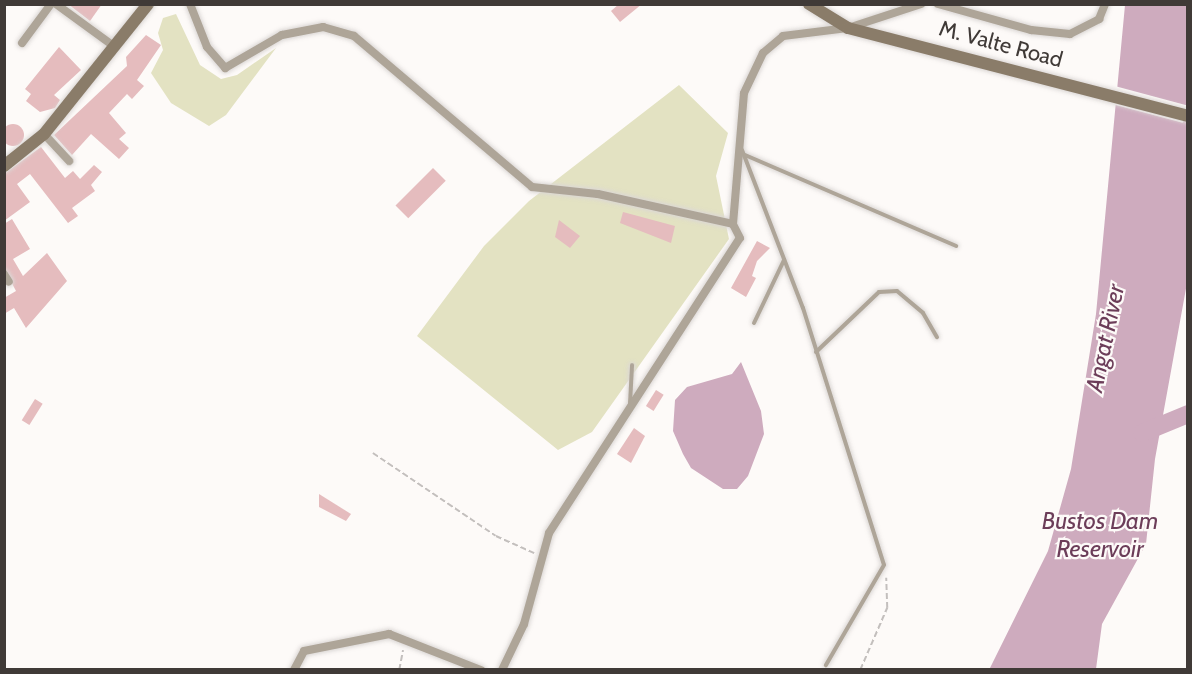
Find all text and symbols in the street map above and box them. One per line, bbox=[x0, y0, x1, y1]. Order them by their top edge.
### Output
street label: M. Valte Road bbox=[936, 15, 1066, 73]
water label: Angat River bbox=[1080, 282, 1130, 394]
water label: Bustos Dam Reservoir bbox=[1042, 507, 1158, 563]

